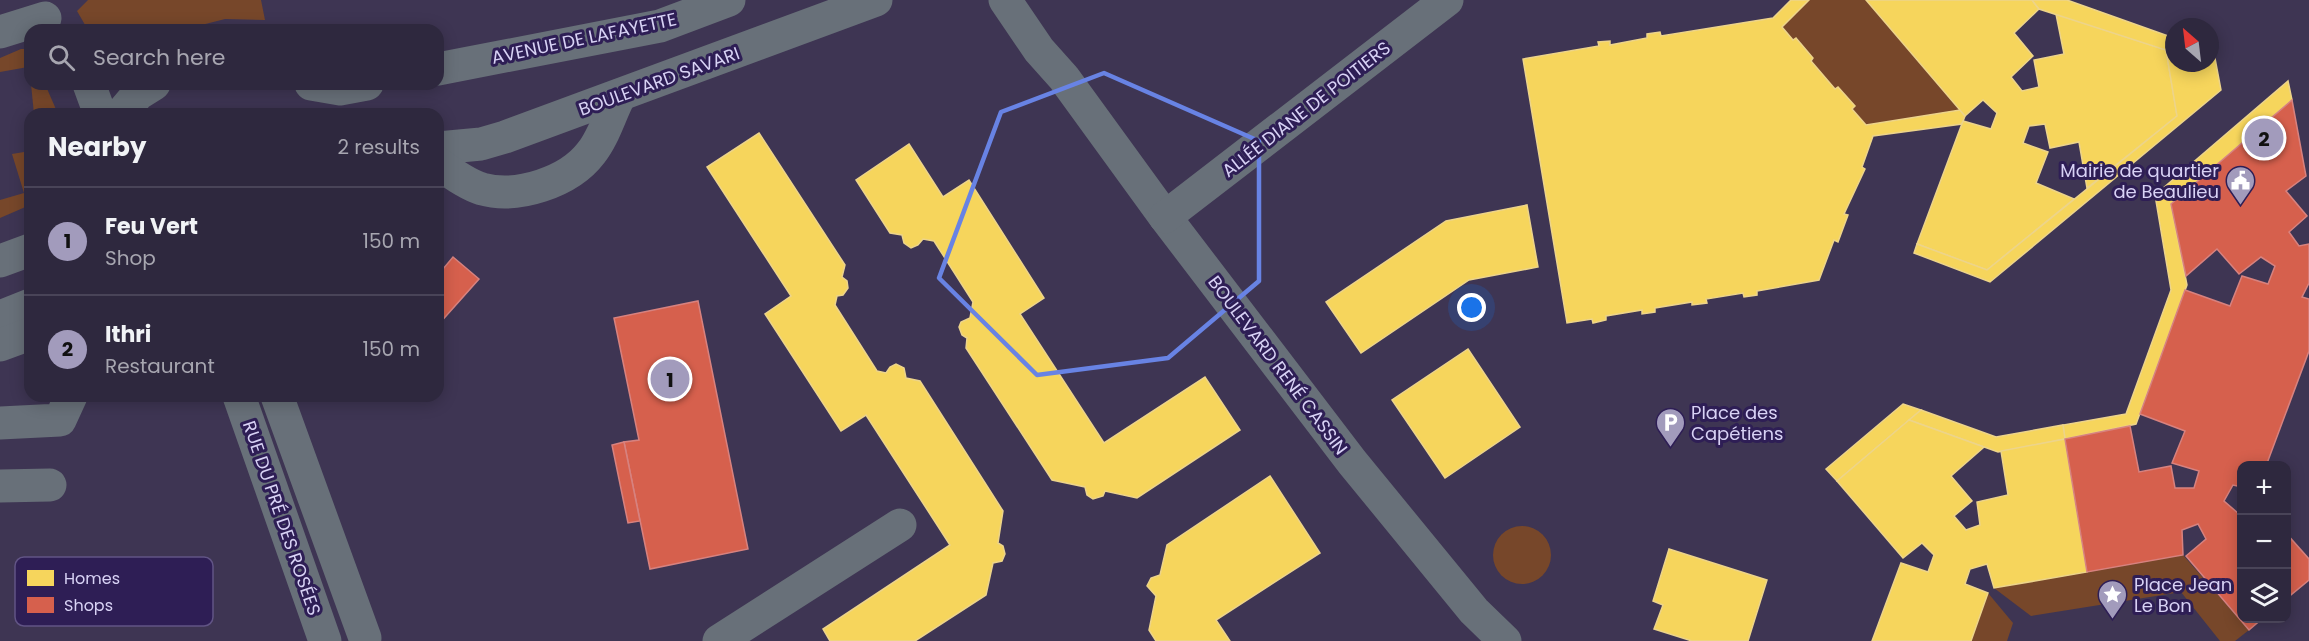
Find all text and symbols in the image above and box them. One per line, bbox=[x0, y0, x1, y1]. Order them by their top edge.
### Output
street label: AVENUE DE LAFAYETTE bbox=[489, 6, 679, 70]
north arrow bbox=[2165, 18, 2219, 72]
search box bbox=[24, 24, 444, 90]
street label: ALLÉE DIANE DE POITIERS bbox=[1216, 35, 1396, 183]
street label: BOULEVARD SAVARI bbox=[575, 40, 743, 122]
icon: search bbox=[45, 41, 78, 74]
text: Search here bbox=[93, 42, 226, 73]
pin: 2 bbox=[2244, 116, 2284, 160]
text: Nearby bbox=[48, 129, 146, 165]
text: 2 results bbox=[337, 133, 420, 161]
place label: Mairie de quartier de Beaulieu bbox=[2060, 158, 2219, 204]
public building icon: Mairie de quartier de Beaulieu bbox=[2224, 164, 2256, 206]
text: Feu Vert bbox=[105, 211, 198, 242]
text: 1 bbox=[64, 227, 71, 255]
text: 150 m bbox=[363, 227, 420, 255]
text: Shop bbox=[105, 244, 156, 272]
street label: BOULEVARD RENÉ CASSIN bbox=[1202, 270, 1354, 460]
your location bbox=[1457, 293, 1486, 322]
text: Ithri bbox=[105, 319, 151, 350]
text: 2 bbox=[62, 335, 73, 363]
text: 150 m bbox=[363, 335, 420, 363]
text: Restaurant bbox=[105, 352, 215, 380]
pin: 1 bbox=[650, 356, 690, 401]
place label: Place des Capétiens bbox=[1691, 400, 1783, 446]
parking icon: Place des Capétiens bbox=[1654, 406, 1686, 448]
street label: RUE DU PRÉ DES ROSÉES bbox=[237, 417, 327, 619]
map controls bbox=[2237, 461, 2291, 623]
button: + bbox=[2237, 461, 2291, 515]
button: − bbox=[2237, 515, 2291, 569]
legend bbox=[15, 557, 213, 626]
text: Homes bbox=[64, 567, 120, 590]
button: layers bbox=[2237, 569, 2291, 623]
place label: Place Jean Le Bon bbox=[2134, 572, 2232, 618]
place icon: Place Jean Le Bon bbox=[2097, 578, 2129, 620]
text: Shops bbox=[64, 594, 113, 617]

